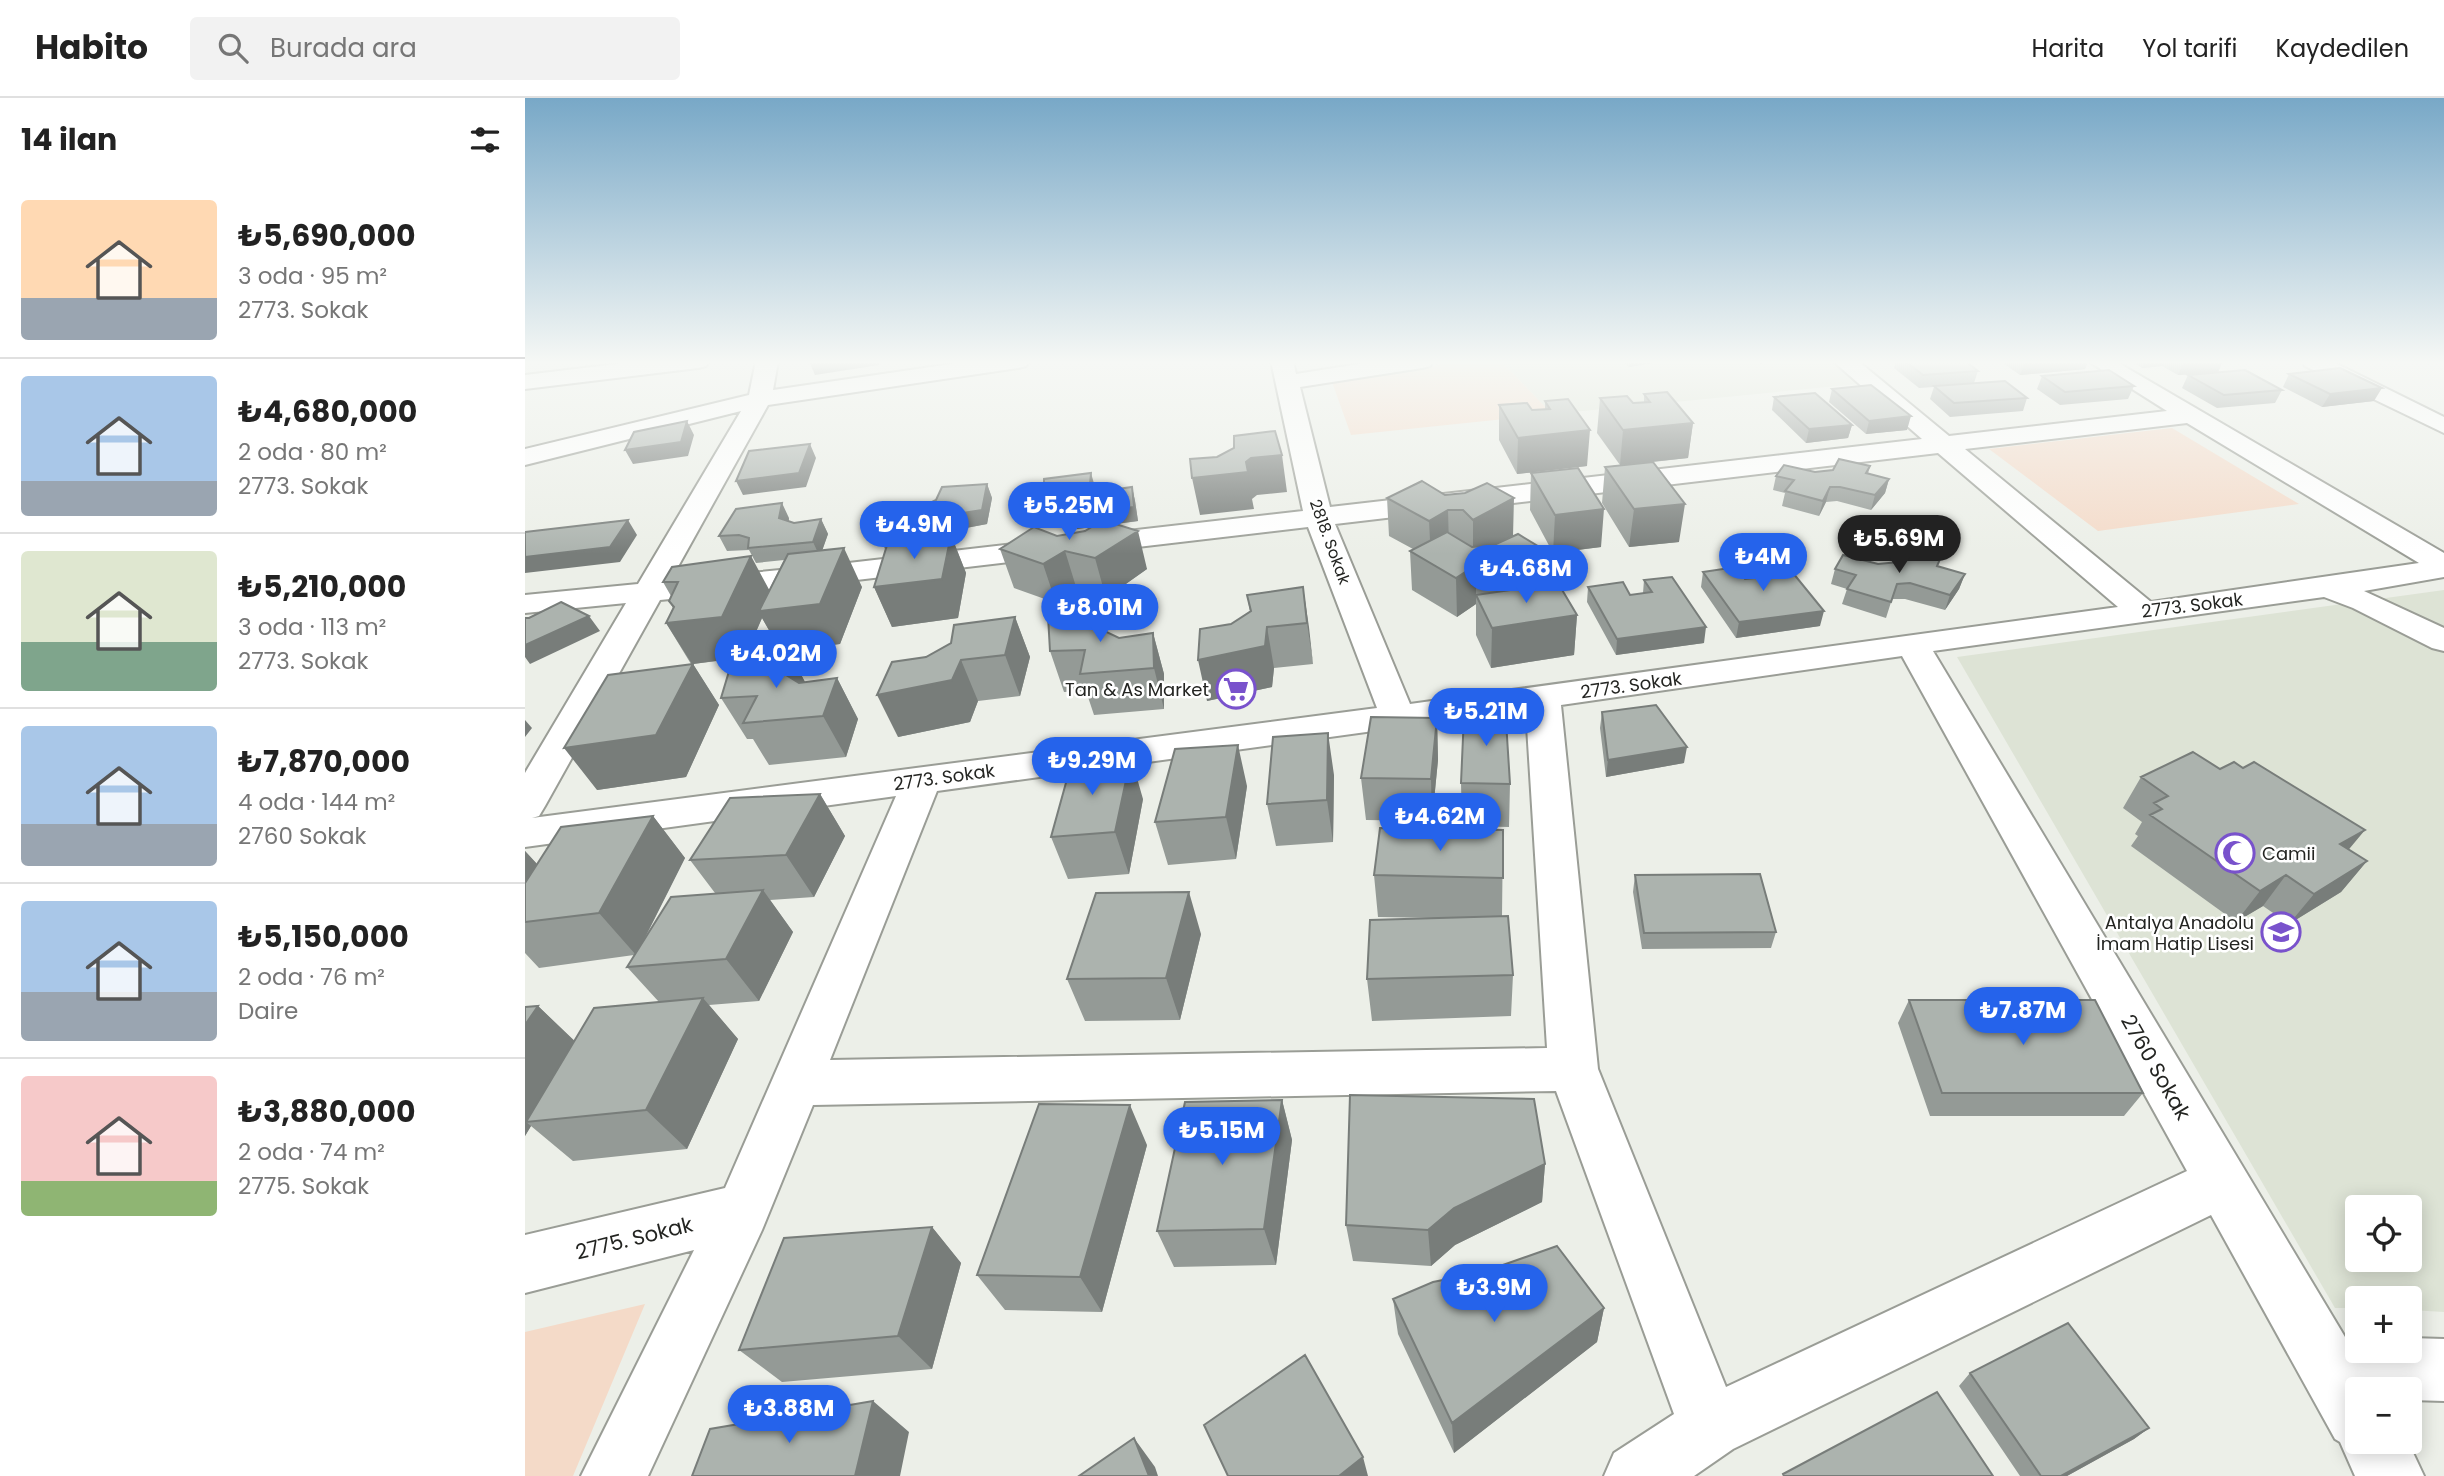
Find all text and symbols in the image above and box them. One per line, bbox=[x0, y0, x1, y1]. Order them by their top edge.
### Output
search box bbox=[190, 17, 680, 80]
text: Habito bbox=[35, 24, 148, 71]
icon: search bbox=[214, 29, 252, 67]
text: Burada ara bbox=[270, 30, 417, 66]
text: Harita bbox=[2032, 32, 2104, 65]
text: Yol tarifi bbox=[2142, 32, 2238, 65]
text: Kaydedilen bbox=[2276, 32, 2409, 65]
text: 14 ilan bbox=[21, 118, 117, 161]
icon: filters bbox=[466, 121, 504, 159]
text: ₺5,690,000 bbox=[238, 214, 416, 257]
icon: home bbox=[77, 228, 161, 312]
text: 3 oda · 95 m² bbox=[238, 260, 387, 292]
text: 2773. Sokak bbox=[238, 294, 368, 326]
text: ₺4,680,000 bbox=[238, 390, 417, 433]
icon: home bbox=[77, 404, 161, 488]
text: 2 oda · 80 m² bbox=[238, 436, 387, 468]
text: 2773. Sokak bbox=[238, 470, 368, 502]
pin: ₺5.25M bbox=[1012, 482, 1126, 542]
text: ₺5.25M bbox=[1024, 489, 1114, 521]
street label: 2818. Sokak bbox=[1304, 496, 1356, 588]
pin: ₺4.9M bbox=[865, 502, 963, 561]
text: ₺4.9M bbox=[876, 508, 952, 540]
pin: ₺5.69M bbox=[1842, 516, 1956, 575]
text: ₺5.69M bbox=[1854, 522, 1944, 554]
pin: ₺4M bbox=[1729, 533, 1797, 593]
text: ₺4M bbox=[1735, 540, 1791, 572]
pin: ₺4.68M bbox=[1469, 546, 1583, 605]
text: ₺4.68M bbox=[1480, 552, 1572, 584]
text: ₺5,210,000 bbox=[238, 565, 406, 608]
icon: home bbox=[77, 579, 161, 663]
pin: ₺8.01M bbox=[1043, 584, 1157, 644]
street label: 2773. Sokak bbox=[2140, 586, 2245, 624]
text: ₺8.01M bbox=[1057, 591, 1143, 623]
text: 3 oda · 113 m² bbox=[238, 611, 386, 643]
pin: ₺4.02M bbox=[719, 630, 833, 690]
text: ₺4.02M bbox=[731, 637, 821, 669]
text: 2773. Sokak bbox=[238, 645, 368, 677]
street label: 2773. Sokak bbox=[1579, 665, 1684, 704]
supermarket icon: Tan & As Market bbox=[1215, 668, 1257, 710]
place label: Tan & As Market bbox=[1065, 677, 1209, 702]
pin: ₺5.21M bbox=[1429, 688, 1543, 748]
text: ₺5.21M bbox=[1444, 695, 1528, 727]
pin: ₺9.29M bbox=[1035, 738, 1149, 797]
text: ₺7,870,000 bbox=[238, 740, 410, 783]
text: ₺9.29M bbox=[1048, 744, 1136, 776]
icon: home bbox=[77, 754, 161, 838]
street label: 2773. Sokak bbox=[892, 757, 997, 796]
text: 4 oda · 144 m² bbox=[238, 786, 395, 818]
pin: ₺4.62M bbox=[1383, 794, 1497, 853]
text: ₺4.62M bbox=[1395, 800, 1485, 832]
text: 2760 Sokak bbox=[238, 820, 366, 852]
mosque icon: Camii bbox=[2214, 832, 2256, 874]
place label: Camii bbox=[2262, 841, 2315, 866]
place label: Antalya Anadolu İmam Hatip Lisesi bbox=[2096, 910, 2254, 956]
school or university icon: Antalya Anadolu İmam Hatip Lisesi bbox=[2260, 911, 2302, 953]
text: ₺5,150,000 bbox=[238, 915, 409, 958]
icon: home bbox=[77, 929, 161, 1013]
text: 2 oda · 76 m² bbox=[238, 961, 385, 993]
pin: ₺7.87M bbox=[1966, 988, 2080, 1047]
text: ₺7.87M bbox=[1980, 994, 2066, 1026]
text: Daire bbox=[238, 995, 298, 1027]
street label: 2760 Sokak bbox=[2114, 1009, 2198, 1125]
text: ₺3,880,000 bbox=[238, 1090, 416, 1133]
icon: home bbox=[77, 1104, 161, 1188]
pin: ₺5.15M bbox=[1165, 1108, 1279, 1167]
text: ₺5.15M bbox=[1179, 1114, 1265, 1146]
text: 2 oda · 74 m² bbox=[238, 1136, 385, 1168]
text: 2775. Sokak bbox=[238, 1170, 369, 1202]
map controls bbox=[2345, 1195, 2422, 1454]
button: locate bbox=[2345, 1195, 2422, 1272]
street label: 2775. Sokak bbox=[572, 1209, 696, 1267]
pin: ₺3.9M bbox=[1445, 1264, 1543, 1324]
text: ₺3.9M bbox=[1457, 1271, 1531, 1303]
button: + bbox=[2345, 1286, 2422, 1363]
button: − bbox=[2345, 1377, 2422, 1454]
pin: ₺3.88M bbox=[732, 1386, 846, 1445]
text: ₺3.88M bbox=[744, 1392, 834, 1424]

